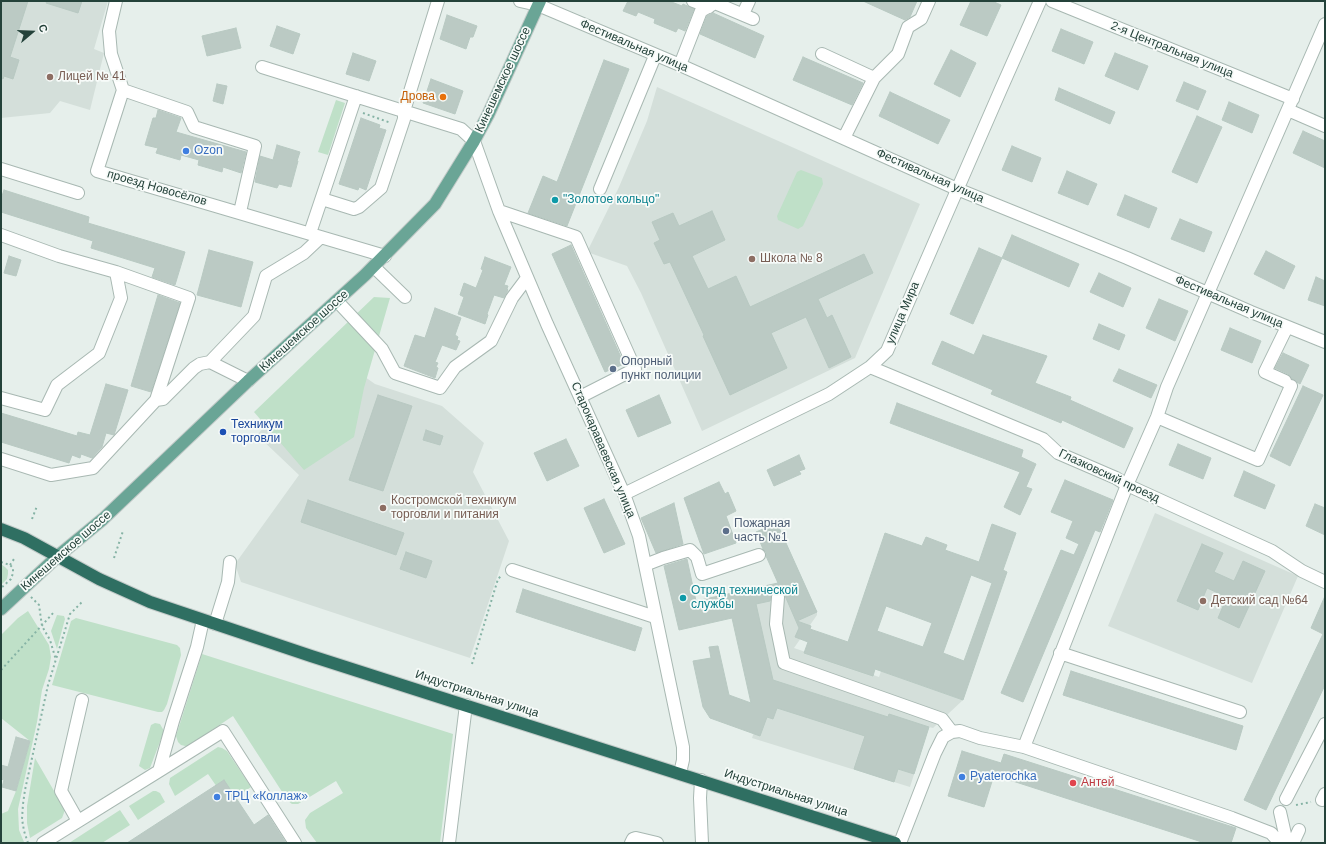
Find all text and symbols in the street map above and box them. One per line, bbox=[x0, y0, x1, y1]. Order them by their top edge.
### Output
north arrow bbox=[12, 12, 52, 52]
street label: Фестивальная улица bbox=[578, 17, 690, 75]
street label: 2-я Центральная улица bbox=[1109, 19, 1235, 81]
text: С bbox=[36, 22, 50, 34]
street label: Кинешемское шоссе bbox=[472, 25, 534, 135]
place label: Лицей № 41 bbox=[58, 70, 126, 84]
marker: Лицей № 41 bbox=[45, 72, 55, 82]
place label: Дрова bbox=[401, 90, 435, 104]
marker: Дрова bbox=[438, 92, 448, 102]
place label: Ozon bbox=[194, 144, 223, 158]
marker: Ozon bbox=[181, 146, 191, 156]
street label: Фестивальная улица bbox=[874, 146, 986, 206]
street label: проезд Новосёлов bbox=[106, 167, 208, 209]
place label: "Золотое кольцо" bbox=[563, 193, 659, 207]
marker: "Золотое кольцо" bbox=[550, 195, 560, 205]
place label: Школа № 8 bbox=[760, 252, 823, 266]
marker: Школа № 8 bbox=[747, 254, 757, 264]
street label: Фестивальная улица bbox=[1173, 273, 1285, 331]
street label: улица Мира bbox=[883, 280, 923, 346]
street label: Кинешемское шоссе bbox=[257, 287, 351, 375]
place label: Опорный пункт полиции bbox=[621, 355, 701, 383]
marker: Опорный пункт полиции bbox=[608, 364, 618, 374]
street label: Старокараваевская улица bbox=[568, 380, 638, 520]
place label: Техникум торговли bbox=[231, 418, 283, 446]
marker: Техникум торговли bbox=[218, 427, 228, 437]
street label: Глазковский проезд bbox=[1056, 446, 1162, 506]
place label: Костромской техникум торговли и питания bbox=[391, 494, 516, 522]
marker: Костромской техникум торговли и питания bbox=[378, 503, 388, 513]
street label: Кинешемское шоссе bbox=[18, 508, 114, 594]
place label: Пожарная часть №1 bbox=[734, 517, 790, 545]
marker: Пожарная часть №1 bbox=[721, 526, 731, 536]
place label: Отряд технической службы bbox=[691, 584, 798, 612]
marker: Отряд технической службы bbox=[678, 593, 688, 603]
place label: Детский сад №64 bbox=[1211, 594, 1308, 608]
marker: Детский сад №64 bbox=[1198, 596, 1208, 606]
street label: Индустриальная улица bbox=[413, 667, 541, 721]
street label: Индустриальная улица bbox=[722, 766, 850, 820]
place label: Pyaterochka bbox=[970, 770, 1037, 784]
marker: Pyaterochka bbox=[957, 772, 967, 782]
place label: Антей bbox=[1081, 776, 1114, 790]
marker: Антей bbox=[1068, 778, 1078, 788]
place label: ТРЦ «Коллаж» bbox=[225, 790, 308, 804]
marker: ТРЦ «Коллаж» bbox=[212, 792, 222, 802]

